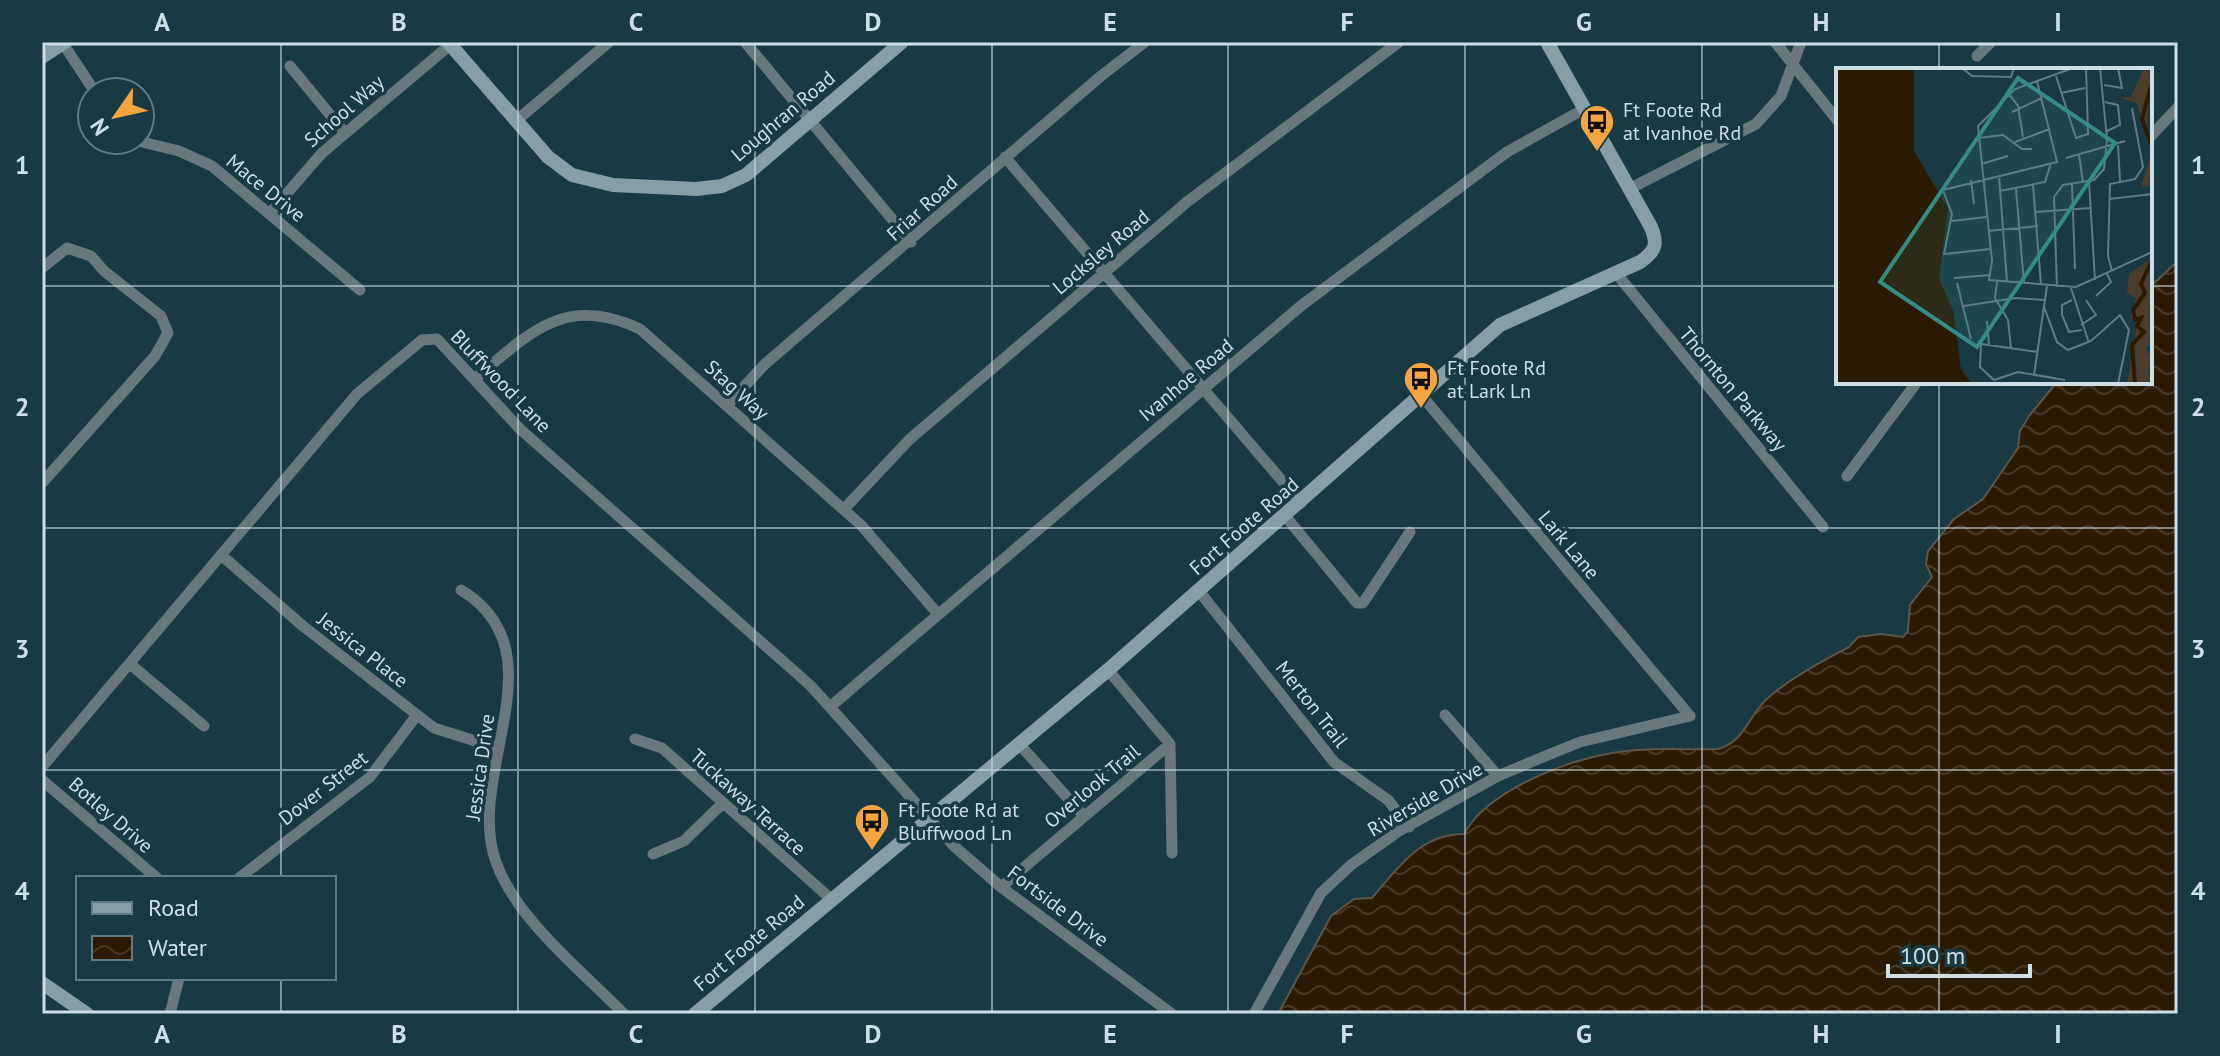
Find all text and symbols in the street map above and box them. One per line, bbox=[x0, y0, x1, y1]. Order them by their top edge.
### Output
text: A bbox=[154, 5, 170, 38]
text: B bbox=[391, 5, 407, 38]
text: C bbox=[629, 5, 643, 38]
text: D bbox=[865, 5, 881, 38]
text: E bbox=[1103, 5, 1117, 38]
text: F bbox=[1340, 5, 1354, 38]
text: G bbox=[1576, 5, 1592, 38]
text: H bbox=[1813, 5, 1829, 38]
text: I bbox=[2054, 5, 2062, 38]
street label: Loughran Road bbox=[726, 65, 840, 167]
inset map bbox=[1836, 68, 2152, 384]
street label: School Way bbox=[299, 69, 390, 153]
north arrow bbox=[76, 76, 156, 156]
place label: Ft Foote Rd at Ivanhoe Rd bbox=[1623, 97, 1741, 146]
bus stop icon: Ft Foote Rd at Ivanhoe Rd bbox=[1578, 103, 1616, 153]
text: N bbox=[84, 113, 115, 141]
text: 1 bbox=[15, 148, 29, 181]
street label: Mace Drive bbox=[221, 148, 311, 228]
text: 1 bbox=[2191, 148, 2205, 181]
street label: Friar Road bbox=[881, 169, 963, 247]
street label: Locksley Road bbox=[1047, 204, 1155, 300]
street label: Thornton Parkway bbox=[1673, 321, 1793, 457]
street label: Bluffwood Lane bbox=[445, 324, 557, 438]
street label: Ivanhoe Road bbox=[1133, 333, 1239, 427]
street label: Stag Way bbox=[699, 354, 775, 426]
place label: Ft Foote Rd at Lark Ln bbox=[1447, 355, 1546, 404]
bus stop icon: Ft Foote Rd at Lark Ln bbox=[1402, 360, 1440, 410]
text: 2 bbox=[15, 390, 29, 423]
text: 2 bbox=[2191, 390, 2205, 423]
street label: Fort Foote Road bbox=[1184, 471, 1304, 581]
street label: Lark Lane bbox=[1533, 505, 1605, 585]
street label: Jessica Place bbox=[312, 606, 414, 694]
text: 3 bbox=[15, 632, 29, 665]
text: 3 bbox=[2191, 632, 2205, 665]
street label: Merton Trail bbox=[1270, 655, 1354, 753]
street label: Jessica Drive bbox=[460, 712, 500, 823]
street label: Overlook Trail bbox=[1039, 738, 1146, 834]
street label: Tuckaway Terrace bbox=[685, 743, 811, 861]
street label: Dover Street bbox=[273, 745, 373, 831]
street label: Riverside Drive bbox=[1363, 756, 1487, 842]
street label: Botley Drive bbox=[63, 771, 159, 859]
place label: Ft Foote Rd at Bluffwood Ln bbox=[898, 797, 1019, 846]
bus stop icon: Ft Foote Rd at Bluffwood Ln bbox=[853, 802, 891, 852]
street label: Fortside Drive bbox=[1002, 859, 1114, 953]
text: 4 bbox=[15, 874, 30, 907]
text: 4 bbox=[2191, 874, 2206, 907]
legend bbox=[76, 876, 336, 980]
street label: Fort Foote Road bbox=[688, 889, 810, 997]
text: Road bbox=[148, 892, 199, 923]
scale bar bbox=[1888, 928, 2030, 978]
text: Water bbox=[148, 932, 207, 963]
text: 100 m bbox=[1900, 940, 1965, 971]
text: A bbox=[154, 1017, 170, 1050]
text: B bbox=[391, 1017, 407, 1050]
text: C bbox=[629, 1017, 643, 1050]
text: D bbox=[865, 1017, 881, 1050]
text: E bbox=[1103, 1017, 1117, 1050]
text: F bbox=[1340, 1017, 1354, 1050]
text: G bbox=[1576, 1017, 1592, 1050]
text: H bbox=[1813, 1017, 1829, 1050]
text: I bbox=[2054, 1017, 2062, 1050]

